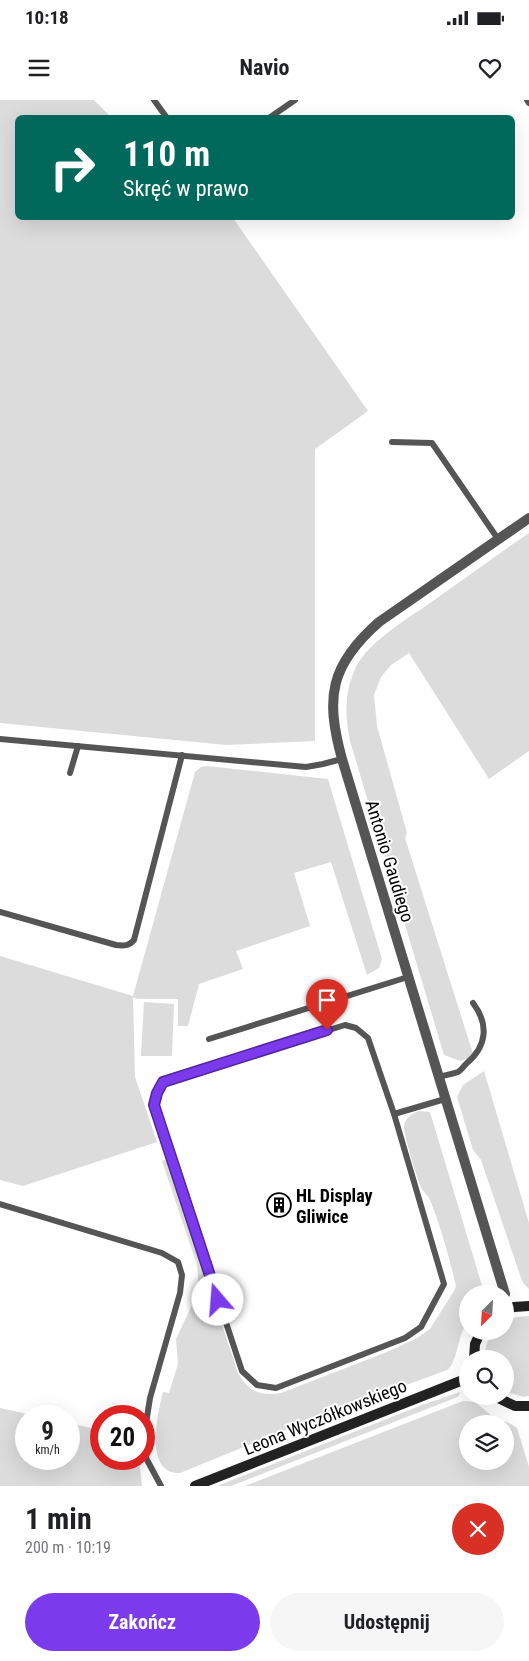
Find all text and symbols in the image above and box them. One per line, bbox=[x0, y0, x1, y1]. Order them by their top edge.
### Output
text: 10:18 bbox=[25, 6, 69, 29]
icon: menu bbox=[25, 54, 53, 82]
icon: heart bbox=[476, 54, 504, 82]
text: Navio bbox=[239, 55, 290, 80]
text: 110 m bbox=[123, 134, 210, 175]
icon: right bbox=[40, 135, 105, 200]
text: Skręć w prawo bbox=[123, 176, 249, 201]
street label: Antonio Gaudiego bbox=[361, 797, 419, 925]
pin bbox=[306, 979, 348, 1030]
icon: arrive bbox=[313, 986, 341, 1014]
place label: HL Display Gliwice bbox=[296, 1185, 373, 1227]
building icon: HL Display Gliwice bbox=[266, 1192, 292, 1218]
position arrow bbox=[191, 1273, 243, 1325]
north arrow bbox=[459, 1285, 514, 1340]
map controls bbox=[459, 1285, 514, 1470]
button: search bbox=[459, 1350, 514, 1405]
street label: Leona Wyczółkowskiego bbox=[240, 1375, 410, 1459]
speed limit sign: 20 bbox=[90, 1405, 155, 1470]
button: layers bbox=[459, 1415, 514, 1470]
text: 9 bbox=[41, 1417, 54, 1446]
text: km/h bbox=[35, 1443, 60, 1457]
text: 1 min bbox=[25, 1501, 92, 1536]
button: close bbox=[452, 1503, 504, 1555]
text: 200 m · 10:19 bbox=[25, 1538, 111, 1557]
button: Zakończ bbox=[25, 1593, 260, 1651]
button: Udostępnij bbox=[270, 1593, 504, 1651]

